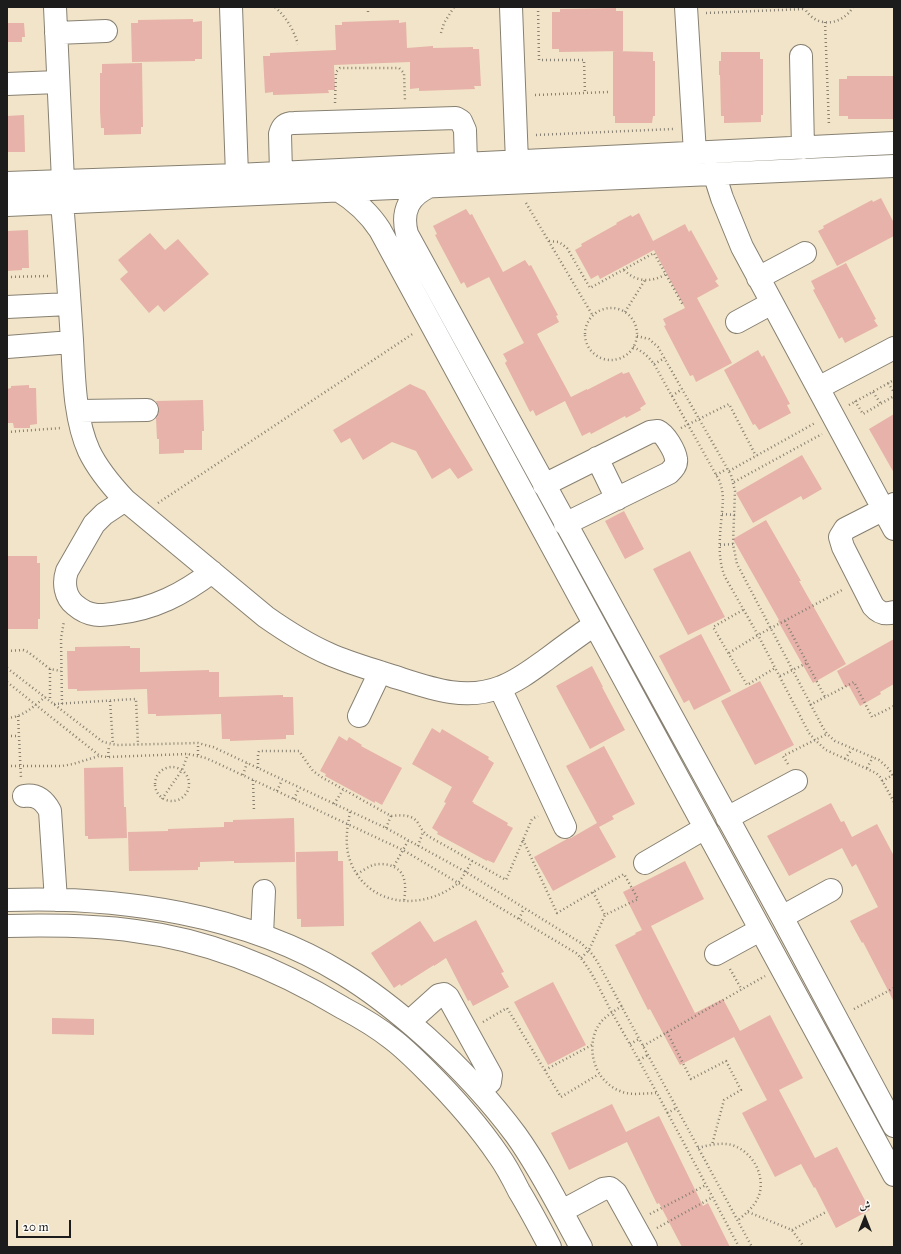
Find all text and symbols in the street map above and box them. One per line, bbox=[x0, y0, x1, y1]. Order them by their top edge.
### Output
north arrow bbox=[845, 1198, 885, 1238]
text: ش bbox=[860, 1199, 870, 1212]
scale bar bbox=[18, 1212, 73, 1238]
text: 20 m bbox=[23, 1220, 49, 1234]

